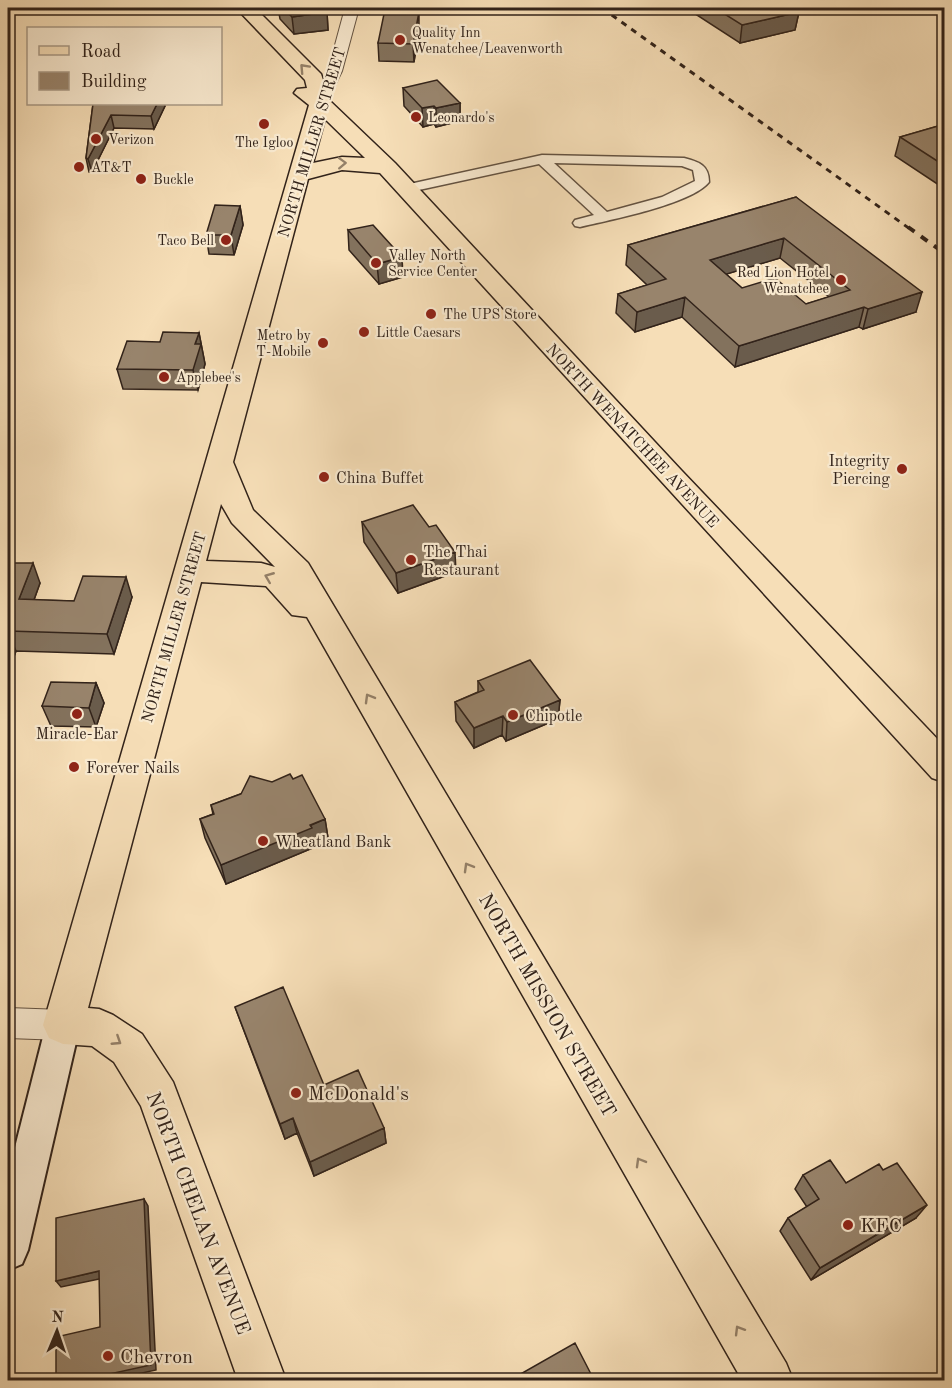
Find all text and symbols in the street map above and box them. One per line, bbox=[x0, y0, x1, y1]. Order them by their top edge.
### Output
place label: Quality Inn Wenatchee/Leavenworth bbox=[412, 26, 563, 56]
legend bbox=[27, 27, 222, 105]
marker: Quality Inn Wenatchee/Leavenworth bbox=[393, 33, 407, 47]
text: Road bbox=[81, 43, 121, 61]
street label: NORTH MILLER STREET bbox=[276, 46, 349, 240]
one-way arrow bbox=[301, 65, 312, 76]
text: Building bbox=[81, 73, 147, 91]
marker: Leonardo's bbox=[409, 110, 423, 124]
place label: Leonardo's bbox=[428, 111, 495, 125]
marker: The Igloo bbox=[257, 117, 271, 131]
marker: Verizon bbox=[89, 132, 103, 146]
place label: Verizon bbox=[108, 133, 155, 147]
place label: The Igloo bbox=[235, 136, 293, 150]
one-way arrow bbox=[337, 157, 346, 169]
marker: AT&T bbox=[72, 160, 86, 174]
place label: AT&T bbox=[91, 161, 131, 175]
marker: Buckle bbox=[134, 172, 148, 186]
place label: Buckle bbox=[153, 173, 194, 187]
marker: Taco Bell bbox=[219, 233, 233, 247]
place label: Taco Bell bbox=[157, 234, 214, 248]
place label: Valley North Service Center bbox=[388, 249, 477, 279]
marker: Valley North Service Center bbox=[369, 256, 383, 270]
place label: Red Lion Hotel Wenatchee bbox=[737, 266, 829, 296]
marker: Red Lion Hotel Wenatchee bbox=[834, 273, 848, 287]
marker: The UPS Store bbox=[424, 307, 438, 321]
place label: The UPS Store bbox=[443, 308, 537, 322]
marker: Little Caesars bbox=[357, 325, 371, 339]
place label: Little Caesars bbox=[376, 326, 461, 340]
place label: Metro by T-Mobile bbox=[256, 329, 312, 359]
marker: Metro by T-Mobile bbox=[316, 336, 330, 350]
street label: NORTH WENATCHEE AVENUE bbox=[542, 342, 721, 531]
marker: Applebee's bbox=[157, 370, 171, 384]
place label: Applebee's bbox=[176, 371, 241, 385]
place label: Integrity Piercing bbox=[828, 454, 891, 488]
marker: Integrity Piercing bbox=[895, 462, 909, 476]
marker: China Buffet bbox=[317, 470, 331, 484]
place label: China Buffet bbox=[336, 471, 424, 487]
street label: NORTH MILLER STREET bbox=[140, 530, 210, 725]
place label: The Thai Restaurant bbox=[423, 545, 500, 579]
marker: The Thai Restaurant bbox=[404, 553, 418, 567]
one-way arrow bbox=[265, 572, 276, 584]
one-way arrow bbox=[365, 694, 377, 704]
marker: Miracle-Ear bbox=[70, 707, 84, 721]
marker: Chipotle bbox=[506, 708, 520, 722]
place label: Chipotle bbox=[525, 709, 582, 725]
place label: Miracle-Ear bbox=[36, 727, 119, 743]
marker: Forever Nails bbox=[67, 760, 81, 774]
place label: Forever Nails bbox=[86, 761, 179, 777]
marker: Wheatland Bank bbox=[256, 834, 270, 848]
place label: Wheatland Bank bbox=[275, 835, 391, 851]
one-way arrow bbox=[464, 863, 475, 873]
street label: NORTH MISSION STREET bbox=[474, 891, 619, 1121]
one-way arrow bbox=[111, 1033, 122, 1044]
place label: McDonald's bbox=[308, 1085, 409, 1105]
marker: McDonald's bbox=[289, 1086, 303, 1100]
street label: NORTH CHELAN AVENUE bbox=[142, 1090, 253, 1338]
one-way arrow bbox=[636, 1158, 648, 1168]
place label: KFC bbox=[860, 1217, 902, 1237]
marker: KFC bbox=[841, 1218, 855, 1232]
north arrow bbox=[27, 1301, 87, 1361]
text: N bbox=[51, 1310, 65, 1326]
one-way arrow bbox=[735, 1326, 747, 1336]
place label: Chevron bbox=[120, 1348, 193, 1368]
marker: Chevron bbox=[101, 1349, 115, 1363]

